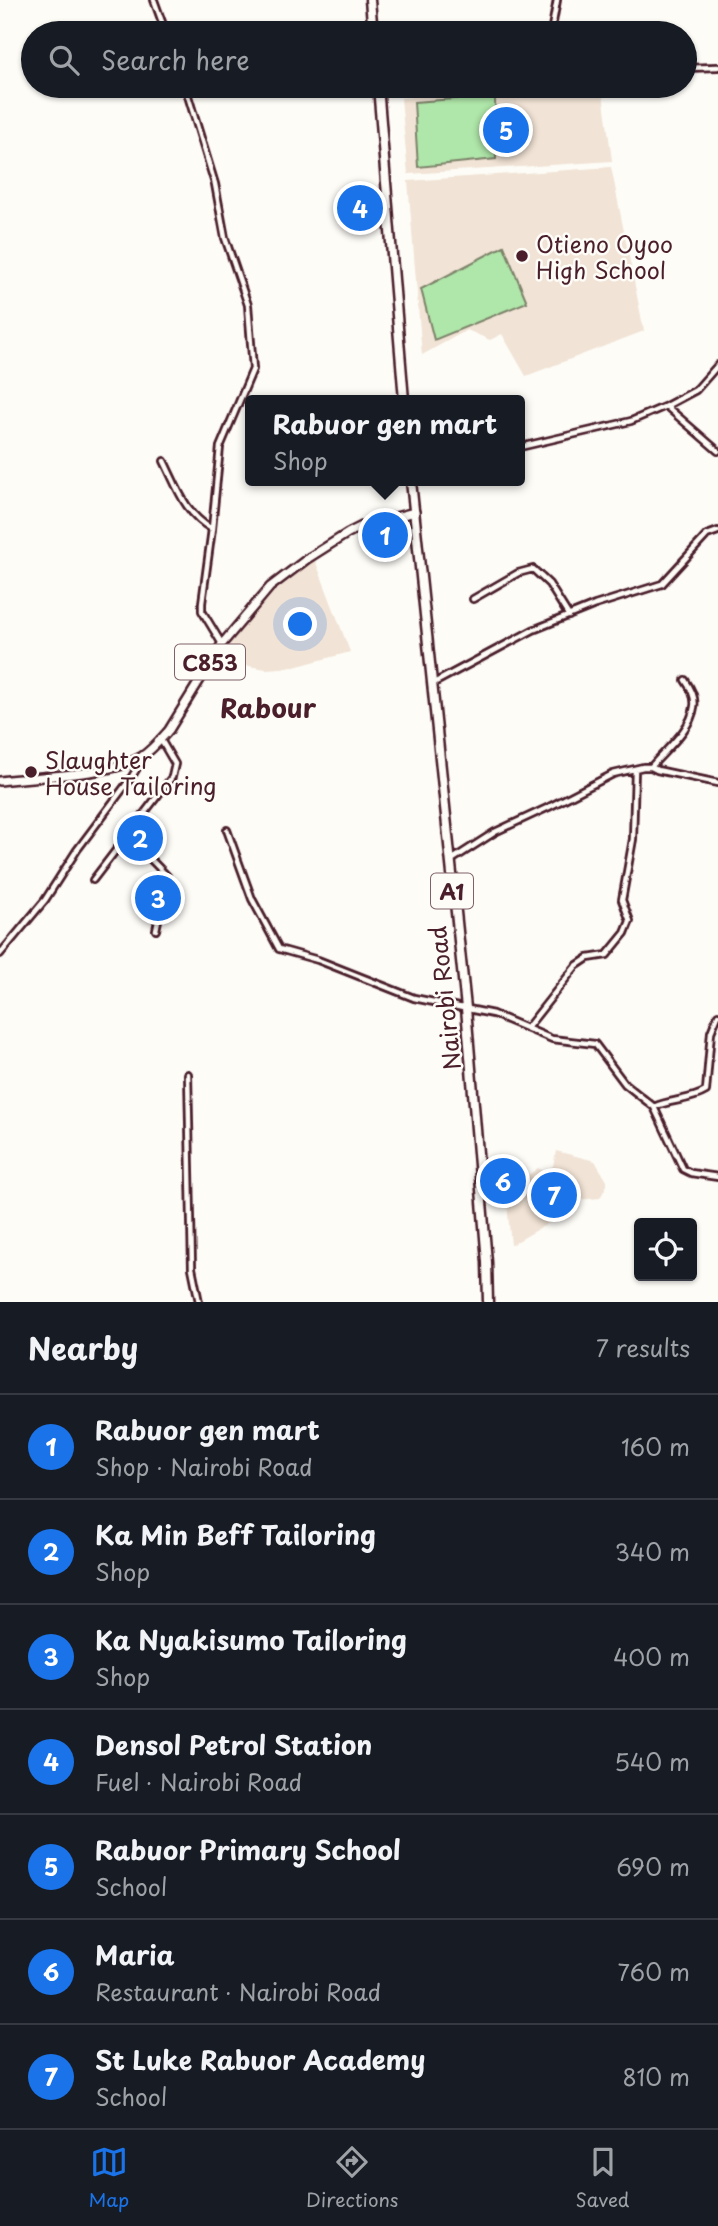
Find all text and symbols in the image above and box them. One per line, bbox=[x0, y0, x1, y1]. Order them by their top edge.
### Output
search box bbox=[21, 21, 697, 98]
text: Search here bbox=[101, 40, 250, 79]
icon: search bbox=[45, 41, 83, 79]
pin: 5 bbox=[483, 104, 529, 156]
pin: 4 bbox=[337, 182, 383, 234]
place label: Otieno Oyoo High School bbox=[536, 226, 673, 287]
marker: Otieno Oyoo High School bbox=[514, 248, 530, 264]
popup bbox=[245, 395, 525, 486]
text: Rabuor gen mart bbox=[273, 404, 497, 443]
text: Shop bbox=[273, 443, 328, 478]
pin: 1 bbox=[362, 509, 408, 561]
your location bbox=[283, 607, 317, 641]
road number: C853 bbox=[175, 644, 245, 680]
district label: Rabour bbox=[220, 688, 317, 727]
place label: Slaughter House Tailoring bbox=[45, 742, 217, 803]
marker: Slaughter House Tailoring bbox=[23, 764, 39, 780]
pin: 2 bbox=[117, 812, 163, 864]
pin: 3 bbox=[135, 872, 181, 924]
road number: A1 bbox=[431, 874, 473, 908]
street label: Nairobi Road bbox=[419, 924, 469, 1072]
pin: 6 bbox=[480, 1155, 526, 1207]
pin: 7 bbox=[531, 1169, 577, 1221]
map controls bbox=[634, 1218, 697, 1281]
button: locate bbox=[634, 1218, 697, 1281]
text: Nearby bbox=[28, 1325, 138, 1370]
text: 7 results bbox=[596, 1330, 690, 1365]
text: Rabuor gen mart bbox=[95, 1410, 320, 1449]
text: 1 bbox=[46, 1429, 57, 1464]
text: 160 m bbox=[621, 1429, 690, 1464]
text: Shop · Nairobi Road bbox=[95, 1449, 313, 1484]
text: Ka Min Beff Tailoring bbox=[95, 1515, 376, 1554]
text: 2 bbox=[43, 1534, 59, 1569]
text: 340 m bbox=[615, 1534, 690, 1569]
text: Shop bbox=[95, 1554, 150, 1589]
text: Ka Nyakisumo Tailoring bbox=[95, 1620, 407, 1659]
text: 3 bbox=[43, 1639, 59, 1674]
text: 400 m bbox=[613, 1639, 690, 1674]
text: Shop bbox=[95, 1659, 150, 1694]
text: Densol Petrol Station bbox=[95, 1725, 372, 1764]
text: 4 bbox=[43, 1744, 59, 1779]
text: 540 m bbox=[614, 1744, 690, 1779]
text: Fuel · Nairobi Road bbox=[95, 1764, 302, 1799]
text: Rabuor Primary School bbox=[95, 1830, 401, 1869]
text: 5 bbox=[44, 1849, 58, 1884]
text: 690 m bbox=[616, 1849, 690, 1884]
text: School bbox=[95, 1869, 167, 1904]
text: Maria bbox=[95, 1935, 175, 1974]
text: 6 bbox=[43, 1954, 59, 1989]
text: 760 m bbox=[618, 1954, 690, 1989]
text: Restaurant · Nairobi Road bbox=[95, 1974, 381, 2009]
text: St Luke Rabuor Academy bbox=[95, 2040, 425, 2079]
text: 7 bbox=[44, 2059, 58, 2094]
text: 810 m bbox=[622, 2059, 690, 2094]
text: School bbox=[95, 2079, 167, 2114]
tab: Map bbox=[89, 2143, 129, 2213]
tab: Directions bbox=[306, 2143, 399, 2213]
tab: Saved bbox=[576, 2143, 629, 2213]

